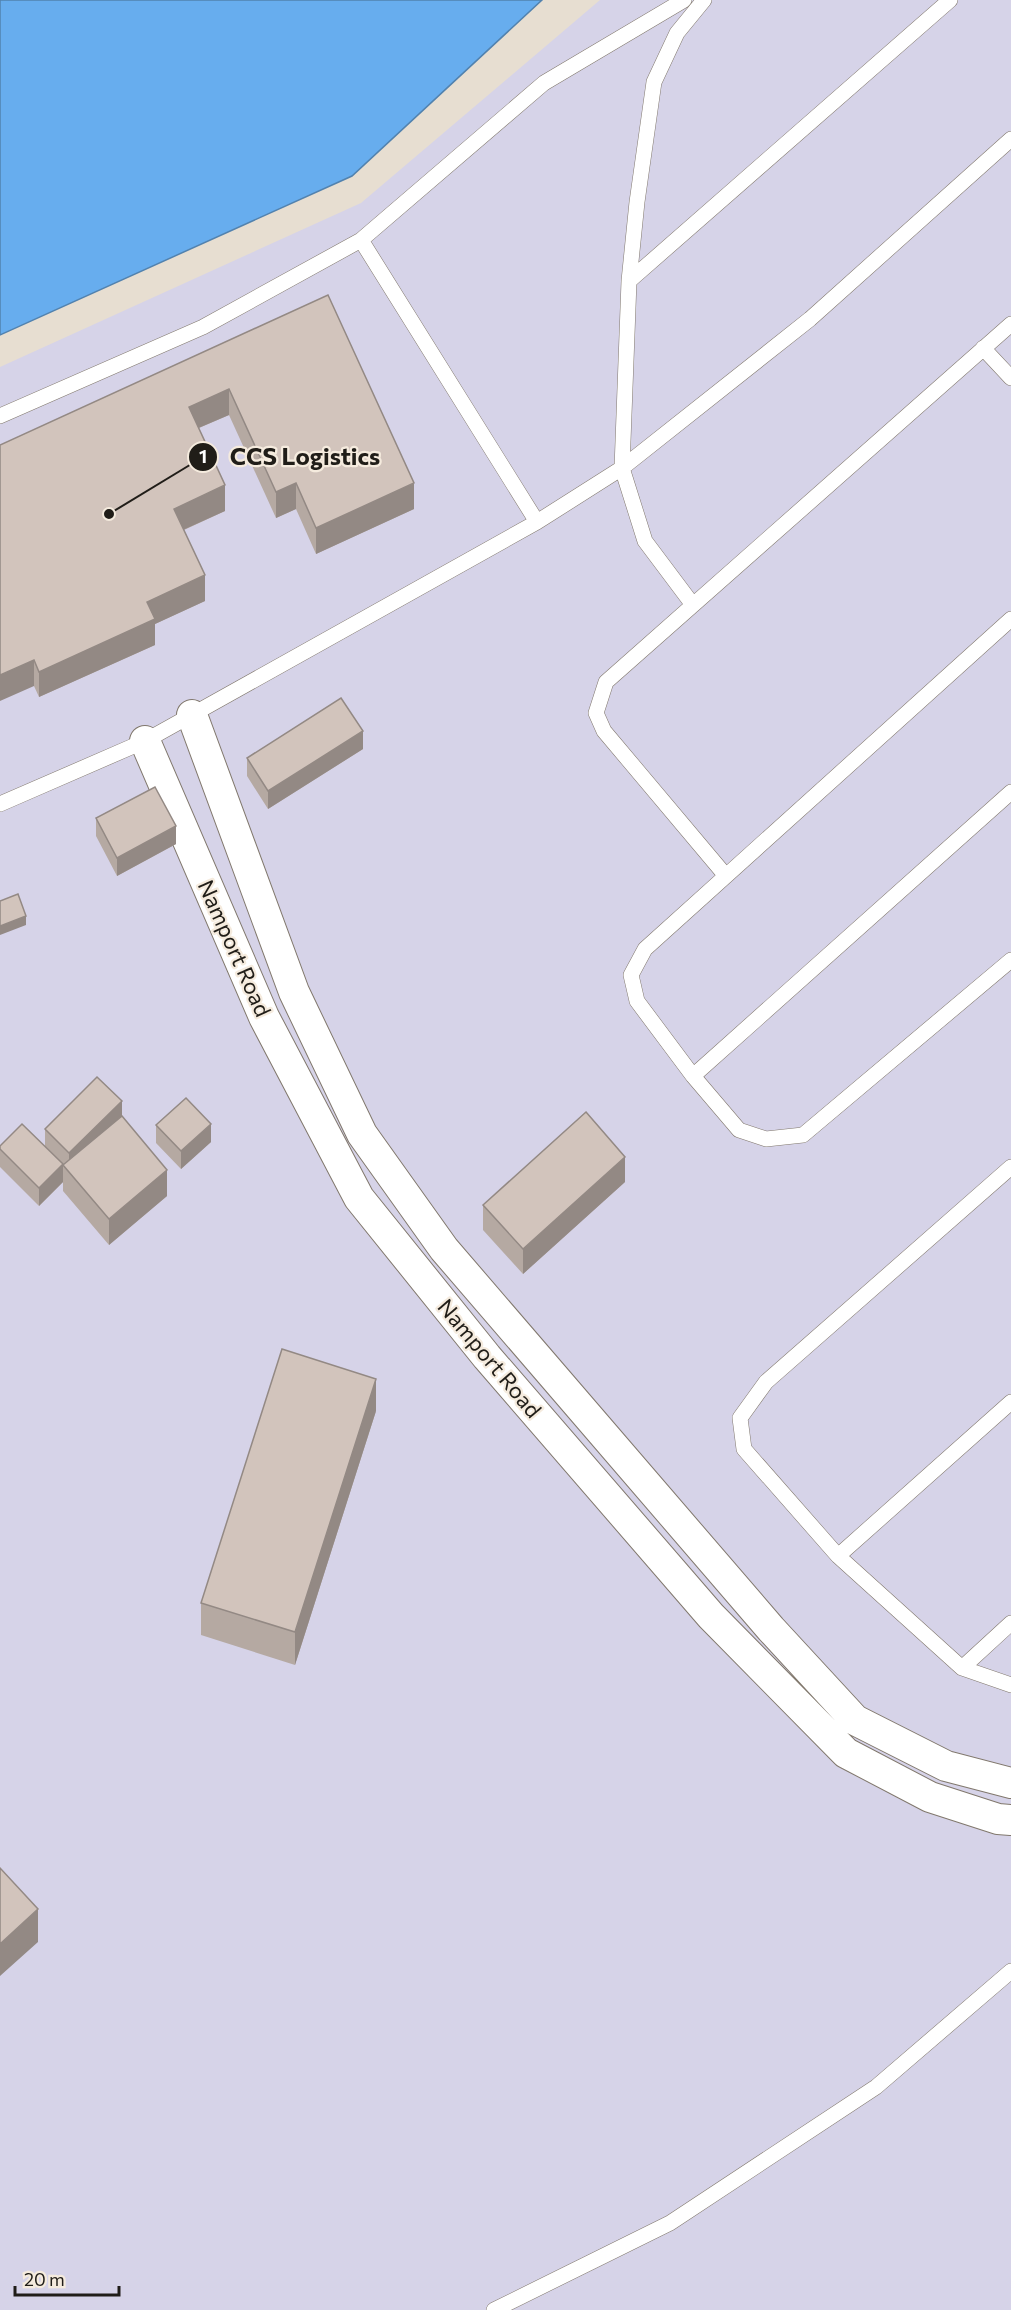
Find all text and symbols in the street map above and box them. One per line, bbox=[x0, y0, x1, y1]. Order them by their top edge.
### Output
callout: CCS Logistics bbox=[188, 436, 393, 478]
text: CCS Logistics bbox=[230, 441, 380, 470]
text: 1 bbox=[199, 445, 207, 467]
street label: Namport Road bbox=[193, 875, 277, 1021]
street label: Namport Road bbox=[432, 1293, 548, 1423]
scale bar bbox=[15, 2259, 118, 2297]
text: 20 m bbox=[24, 2268, 65, 2290]

